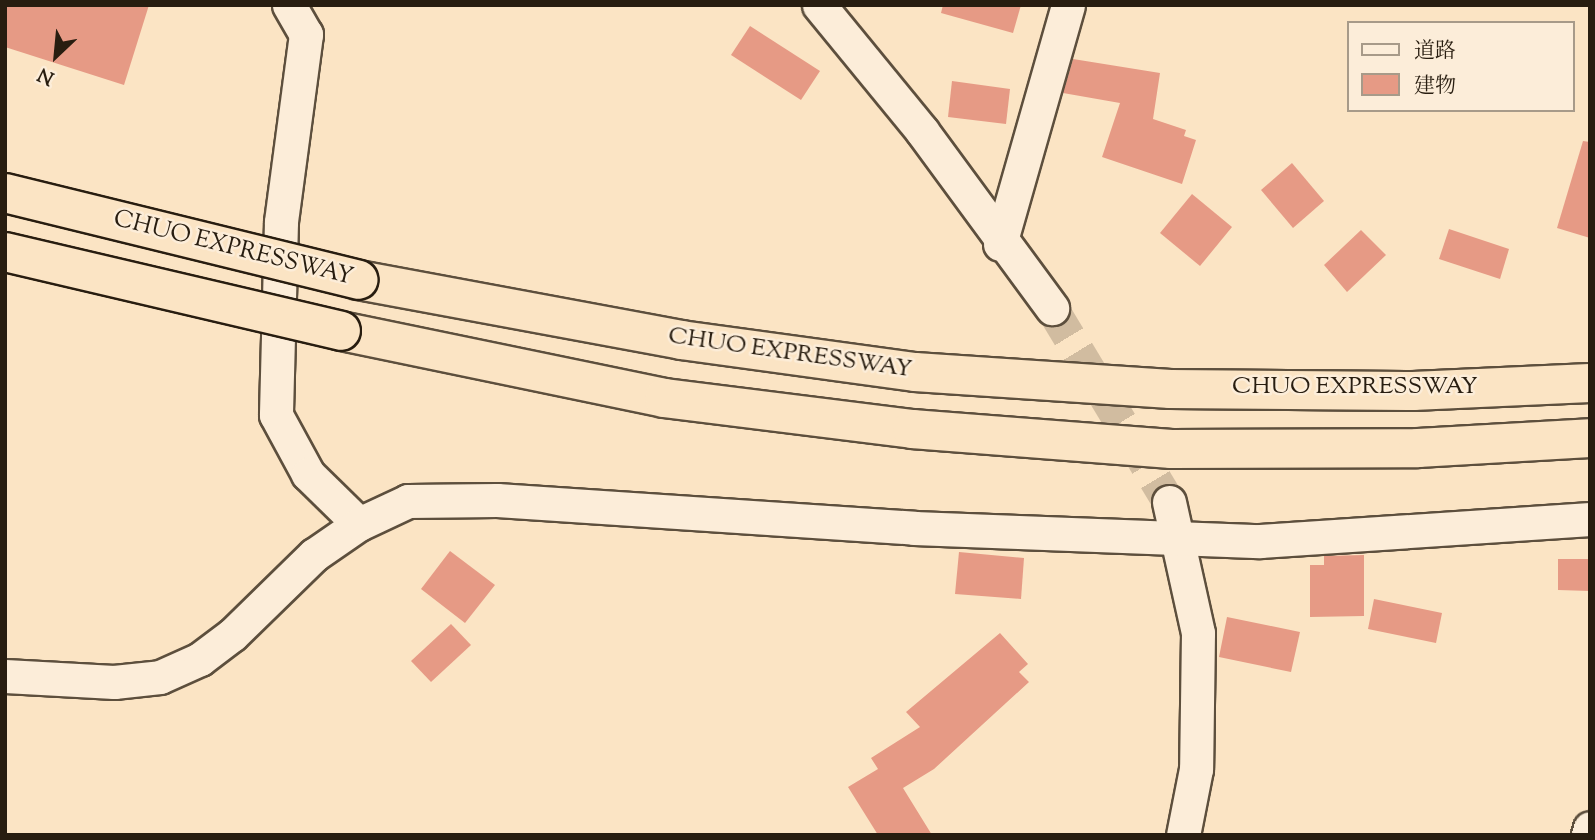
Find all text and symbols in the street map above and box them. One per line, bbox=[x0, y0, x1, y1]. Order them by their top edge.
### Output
north arrow bbox=[21, 21, 91, 91]
legend bbox=[1346, 21, 1574, 112]
text: 道路 bbox=[1414, 37, 1456, 67]
text: N bbox=[34, 60, 59, 91]
text: 建物 bbox=[1414, 72, 1456, 102]
street label: CHUO EXPRESSWAY bbox=[110, 205, 356, 293]
street label: CHUO EXPRESSWAY bbox=[666, 323, 914, 385]
street label: CHUO EXPRESSWAY bbox=[1232, 374, 1478, 402]

